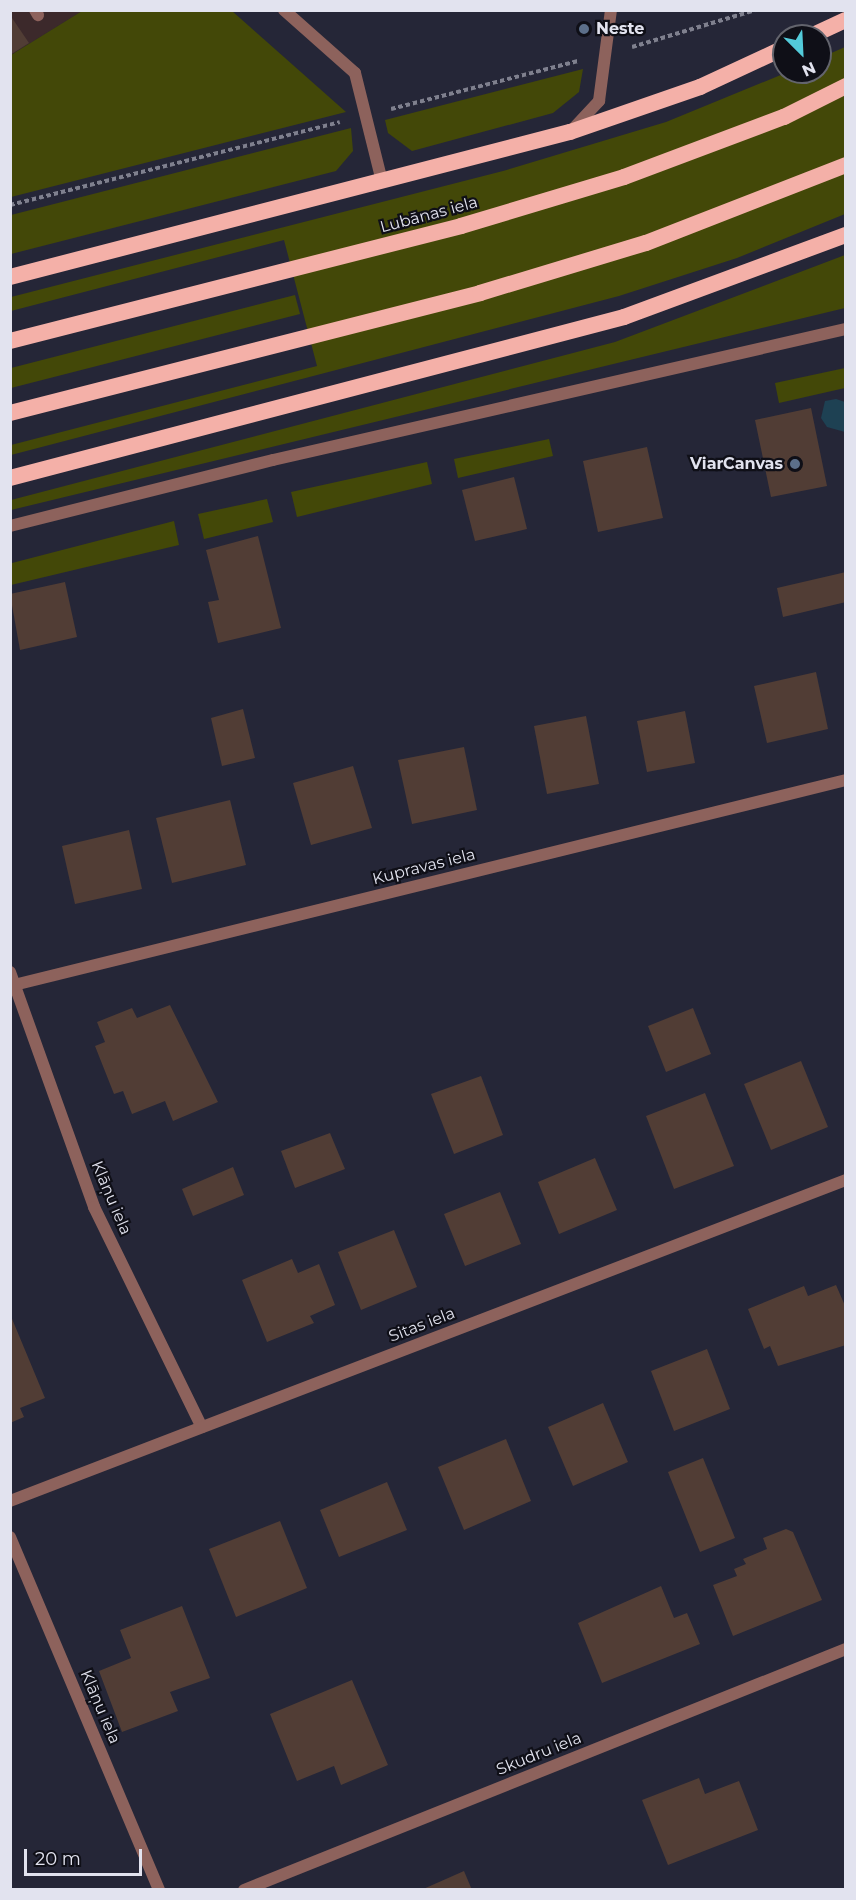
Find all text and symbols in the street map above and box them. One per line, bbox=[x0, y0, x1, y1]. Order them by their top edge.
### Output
place label: Neste bbox=[596, 19, 644, 39]
marker: Neste bbox=[577, 22, 591, 36]
north arrow bbox=[772, 24, 832, 84]
text: N bbox=[799, 58, 818, 80]
street label: Lubānas iela bbox=[378, 193, 480, 237]
place label: ViarCanvas bbox=[690, 454, 783, 474]
marker: ViarCanvas bbox=[788, 457, 802, 471]
street label: Kupravas iela bbox=[371, 845, 477, 889]
street label: Klāņu iela bbox=[87, 1158, 135, 1238]
street label: Sitas iela bbox=[386, 1304, 458, 1346]
street label: Klāņu iela bbox=[76, 1667, 124, 1747]
street label: Skudru iela bbox=[494, 1728, 584, 1780]
scale bar bbox=[27, 1837, 146, 1875]
text: 20 m bbox=[35, 1848, 81, 1870]

